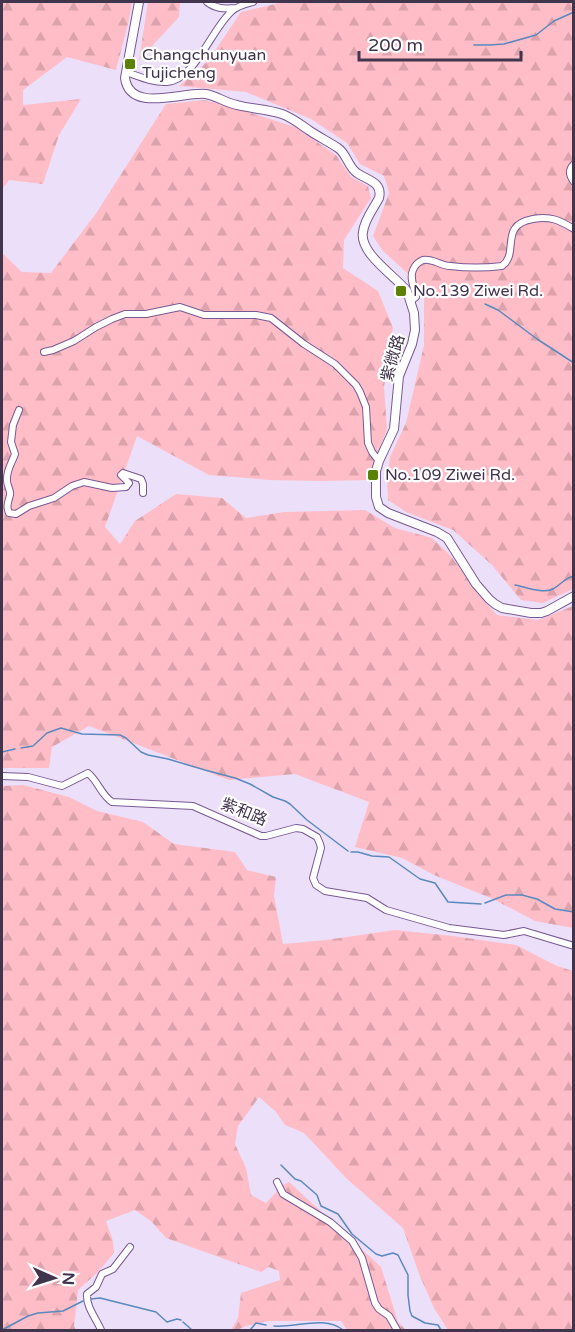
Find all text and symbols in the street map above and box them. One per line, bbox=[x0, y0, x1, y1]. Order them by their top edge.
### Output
scale bar bbox=[359, 24, 521, 62]
text: 200 m bbox=[368, 34, 423, 56]
place label: Changchunyuan Tujicheng bbox=[142, 45, 266, 83]
marker: Changchunyuan Tujicheng bbox=[123, 57, 137, 71]
place label: No.139 Ziwei Rd. bbox=[413, 281, 543, 301]
marker: No.139 Ziwei Rd. bbox=[394, 284, 408, 298]
street label: 紫微路 bbox=[377, 332, 409, 384]
place label: No.109 Ziwei Rd. bbox=[385, 465, 515, 485]
marker: No.109 Ziwei Rd. bbox=[366, 468, 380, 482]
street label: 紫和路 bbox=[218, 794, 270, 830]
north arrow bbox=[24, 1248, 84, 1308]
text: N bbox=[58, 1272, 78, 1286]

